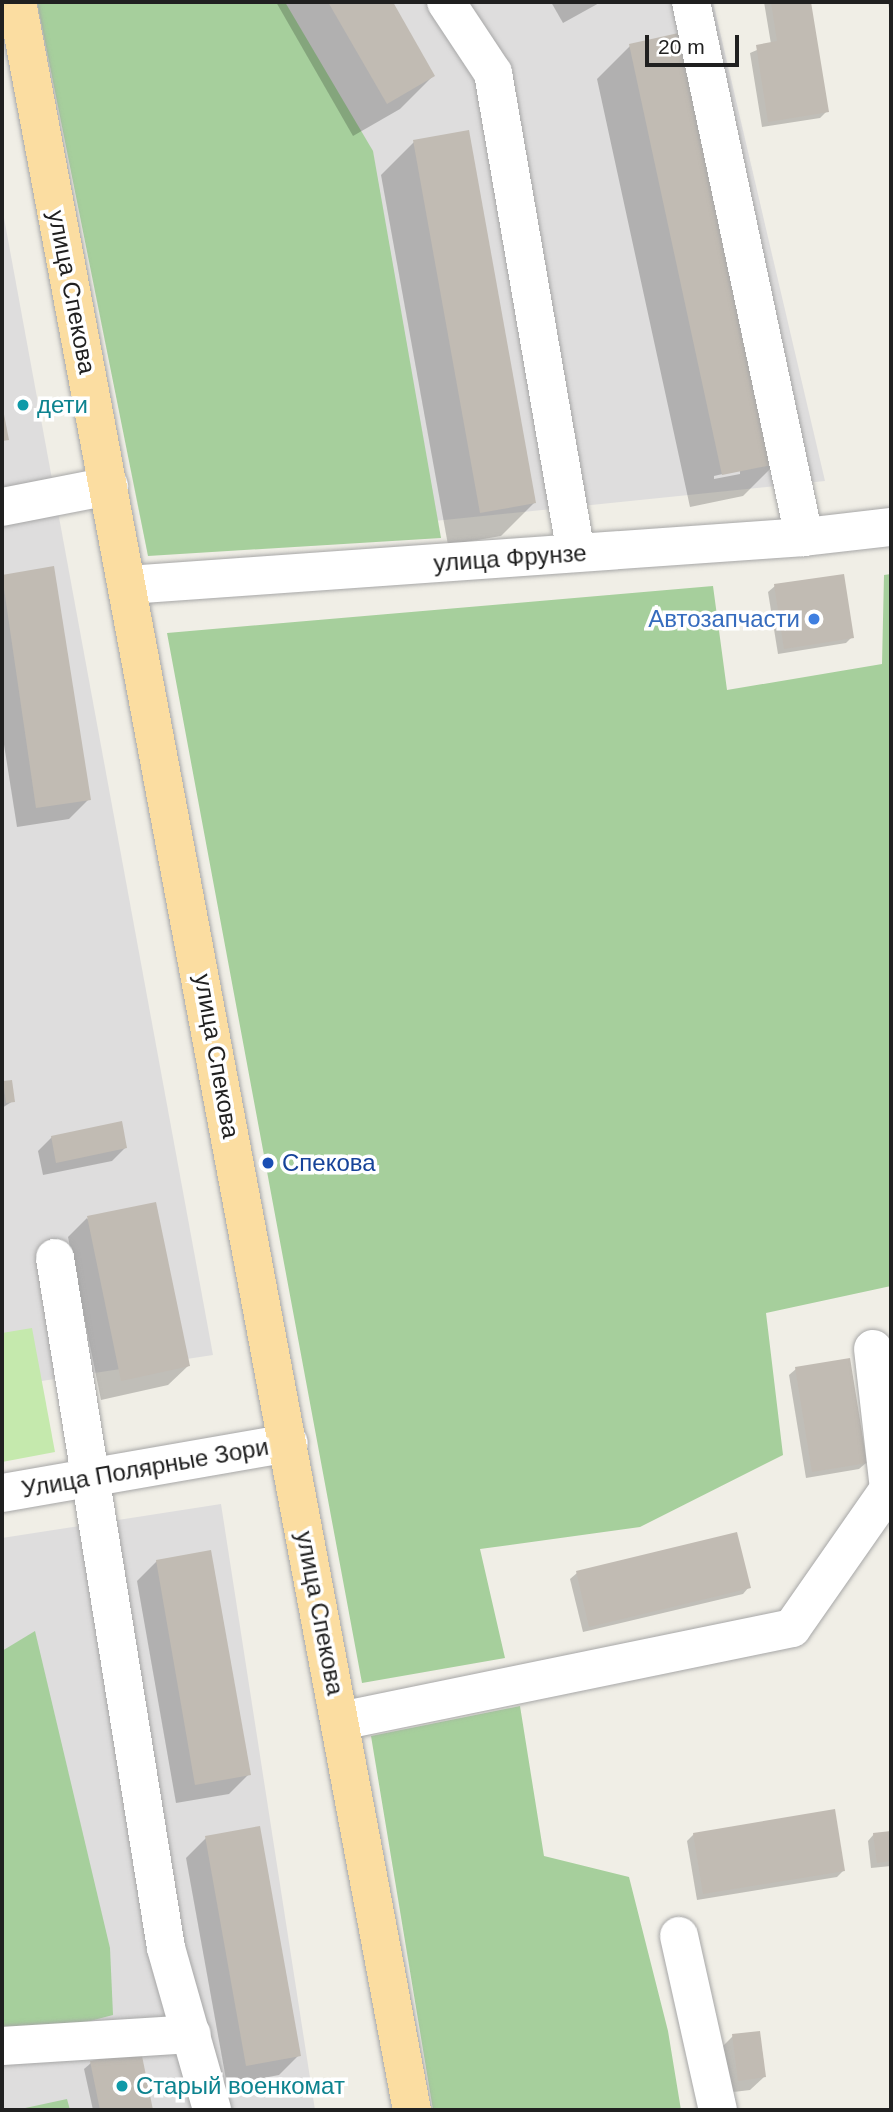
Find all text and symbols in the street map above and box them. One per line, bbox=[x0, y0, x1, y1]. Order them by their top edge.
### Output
scale bar bbox=[648, 21, 742, 65]
text: 20 m bbox=[658, 35, 705, 58]
street label: улица Спекова bbox=[42, 208, 102, 376]
place label: дети bbox=[37, 391, 88, 419]
marker: дети bbox=[15, 397, 31, 413]
street label: улица Фрунзе bbox=[433, 538, 587, 578]
place label: Автозапчасти bbox=[648, 605, 800, 633]
marker: Автозапчасти bbox=[806, 611, 822, 627]
street label: улица Спекова bbox=[188, 972, 246, 1140]
place label: Спекова bbox=[282, 1149, 376, 1177]
marker: Спекова bbox=[260, 1155, 276, 1171]
street label: Улица Полярные Зори bbox=[19, 1432, 271, 1504]
street label: улица Спекова bbox=[290, 1529, 350, 1697]
place label: Старый военкомат bbox=[136, 2072, 345, 2100]
marker: Старый военкомат bbox=[114, 2078, 130, 2094]

